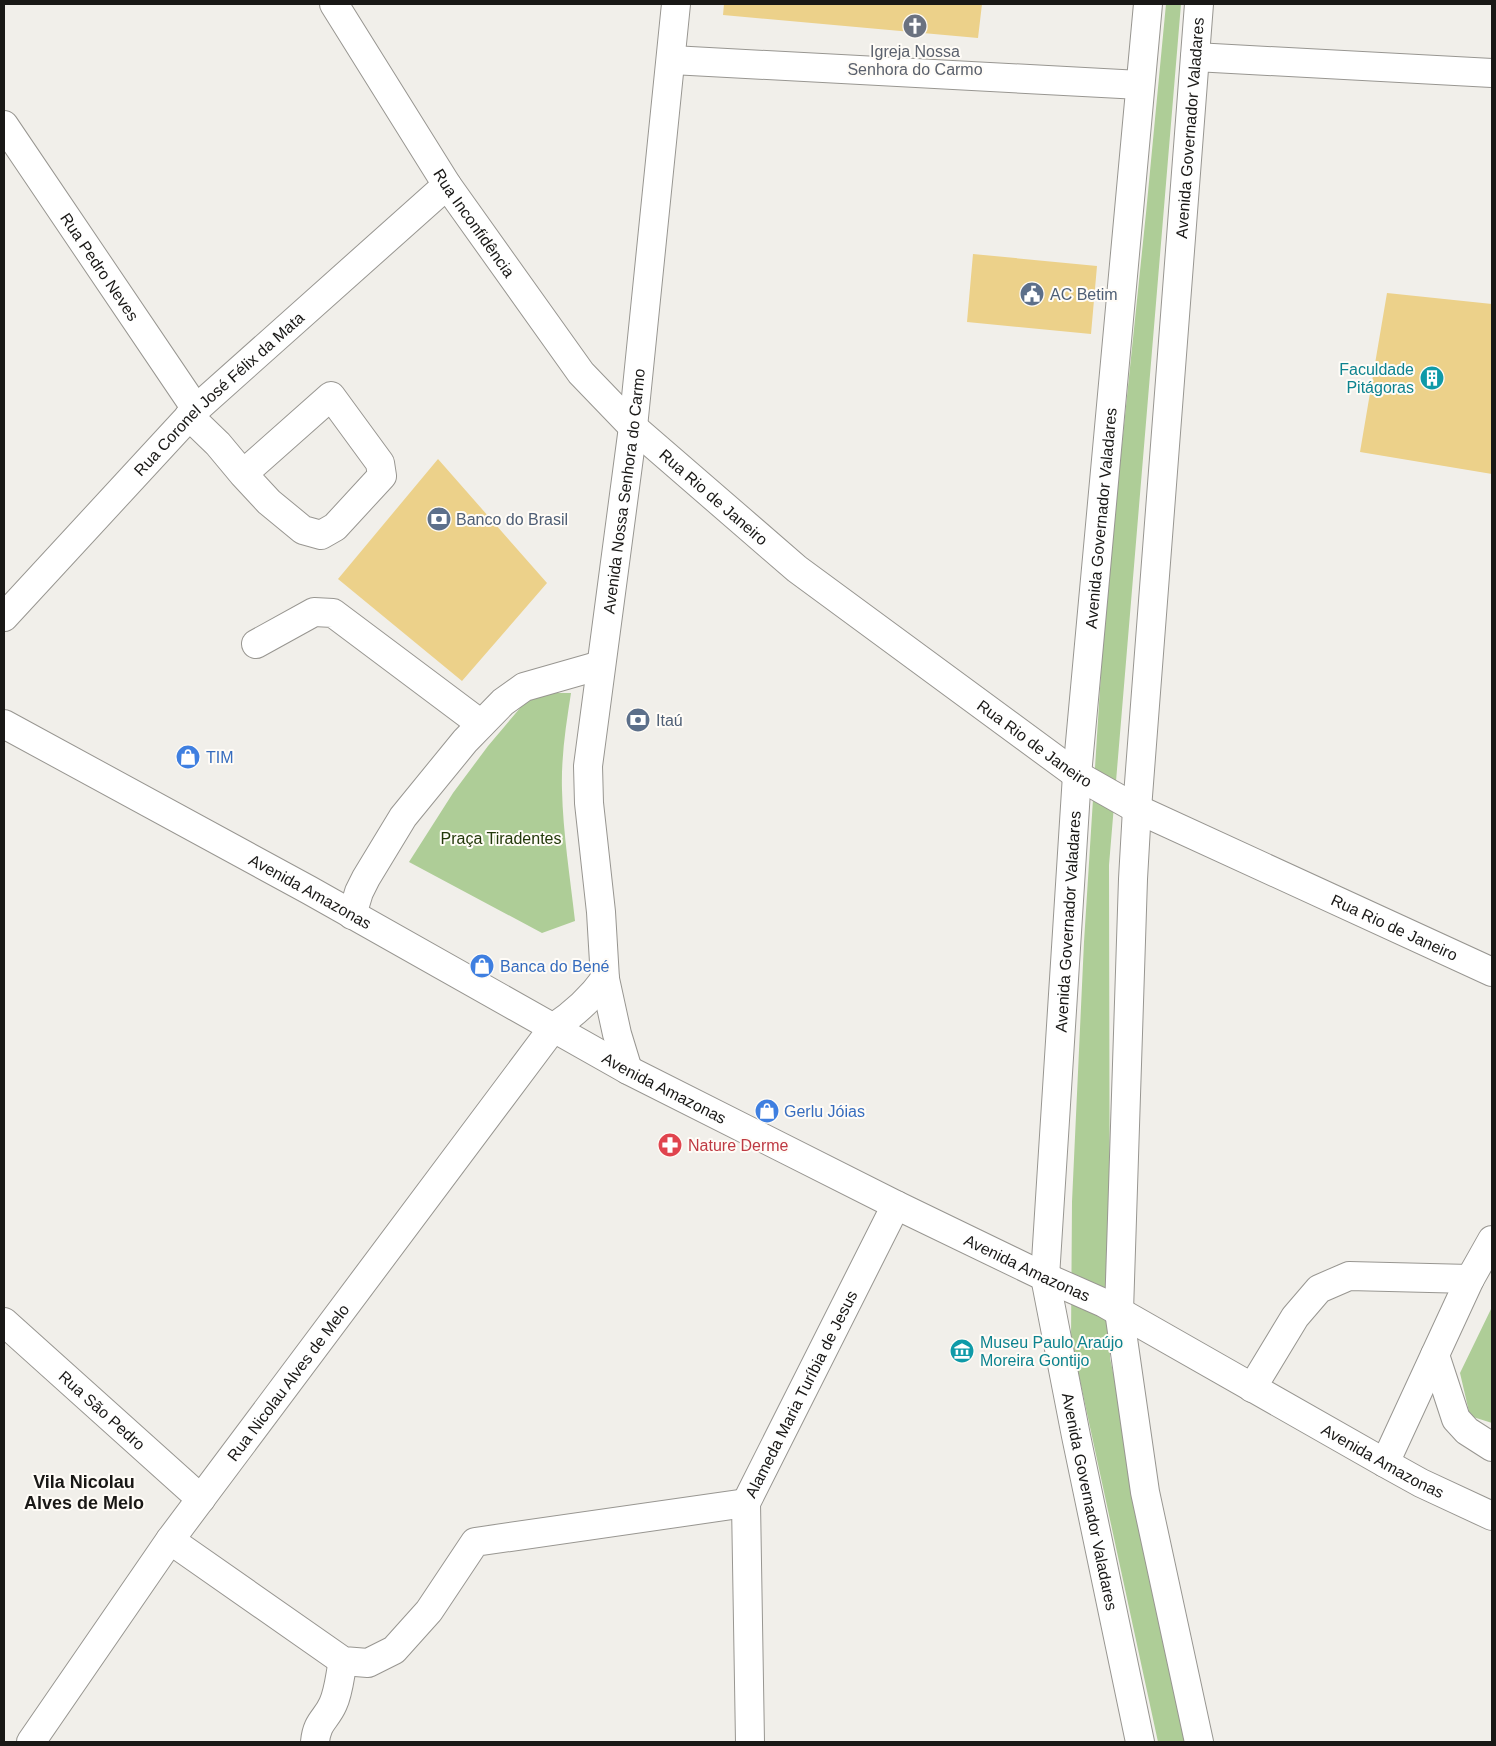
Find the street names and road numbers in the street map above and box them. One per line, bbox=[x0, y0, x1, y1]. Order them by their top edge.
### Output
street label: Avenida Governador Valadares bbox=[1172, 17, 1206, 239]
street label: Rua Inconfidência bbox=[431, 166, 518, 280]
street label: Rua Pedro Neves bbox=[57, 210, 142, 324]
street label: Rua Coronel José Félix da Mata bbox=[130, 309, 307, 479]
street label: Avenida Nossa Senhora do Carmo bbox=[600, 367, 647, 615]
street label: Avenida Governador Valadares bbox=[1082, 407, 1119, 629]
street label: Rua Rio de Janeiro bbox=[656, 446, 771, 548]
street label: Rua Rio de Janeiro bbox=[974, 696, 1095, 790]
street label: Avenida Governador Valadares bbox=[1052, 810, 1083, 1033]
street label: Avenida Amazonas bbox=[246, 851, 374, 932]
street label: Rua Rio de Janeiro bbox=[1329, 891, 1460, 964]
street label: Avenida Amazonas bbox=[600, 1049, 729, 1127]
street label: Avenida Amazonas bbox=[962, 1231, 1093, 1304]
street label: Alameda Maria Turíbia de Jesus bbox=[742, 1288, 860, 1500]
street label: Rua Nicolau Alves de Melo bbox=[224, 1301, 352, 1464]
street label: Rua São Pedro bbox=[56, 1367, 149, 1453]
street label: Avenida Governador Valadares bbox=[1059, 1391, 1121, 1612]
street label: Avenida Amazonas bbox=[1319, 1420, 1447, 1501]

